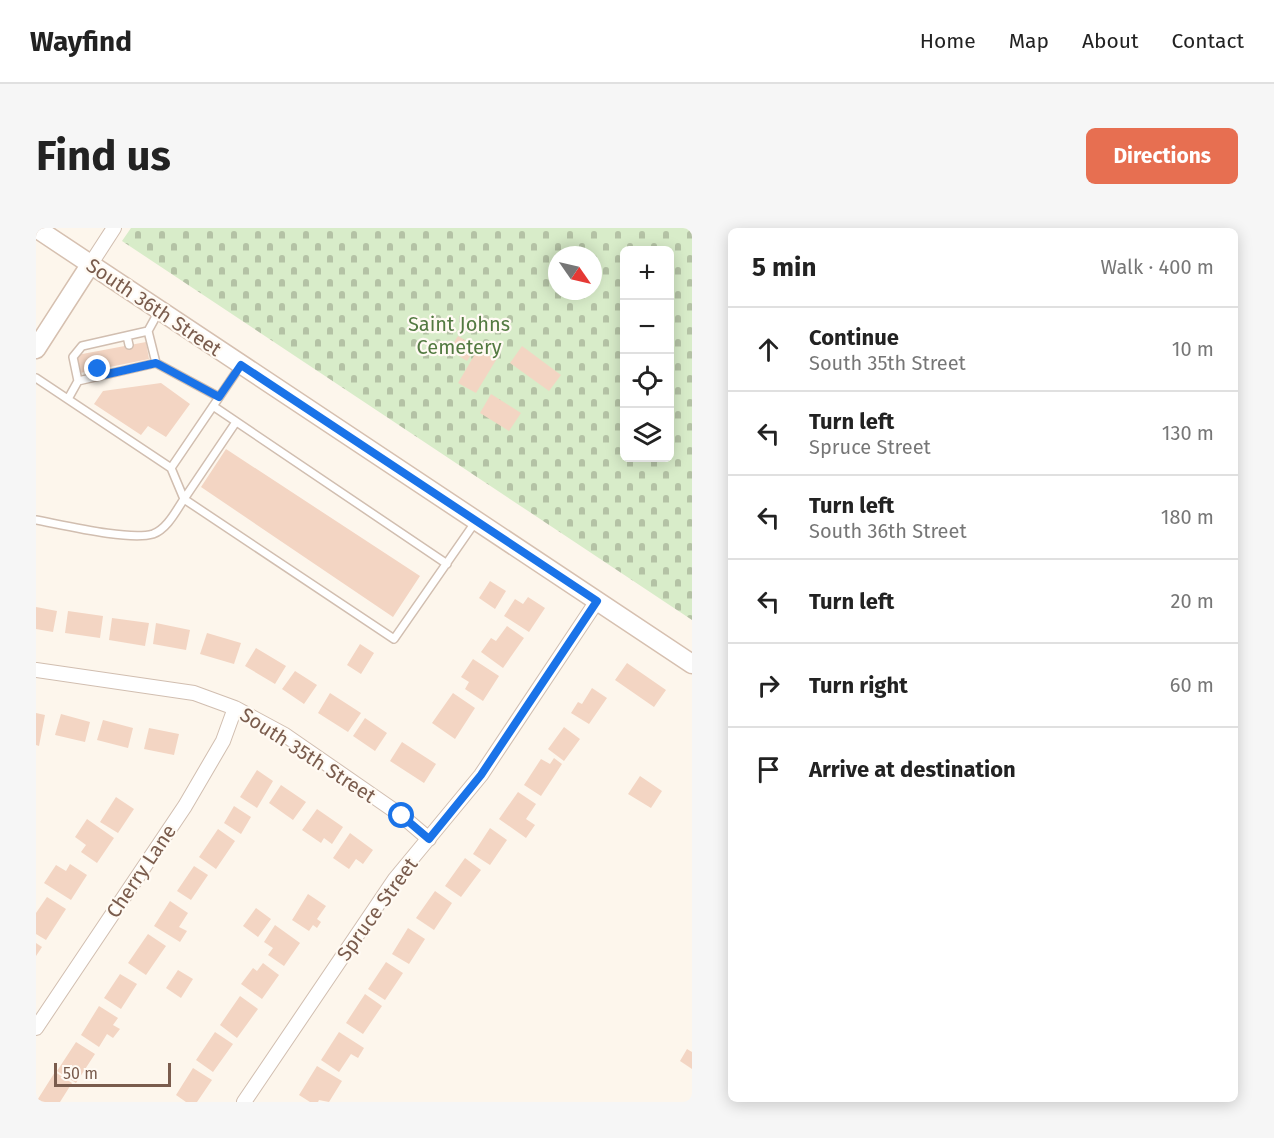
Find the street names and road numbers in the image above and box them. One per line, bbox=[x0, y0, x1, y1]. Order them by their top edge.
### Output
street label: South 36th Street bbox=[82, 253, 227, 361]
street label: South 35th Street bbox=[236, 702, 381, 808]
street label: Cherry Lane bbox=[101, 820, 181, 922]
street label: Spruce Street bbox=[332, 852, 423, 965]

